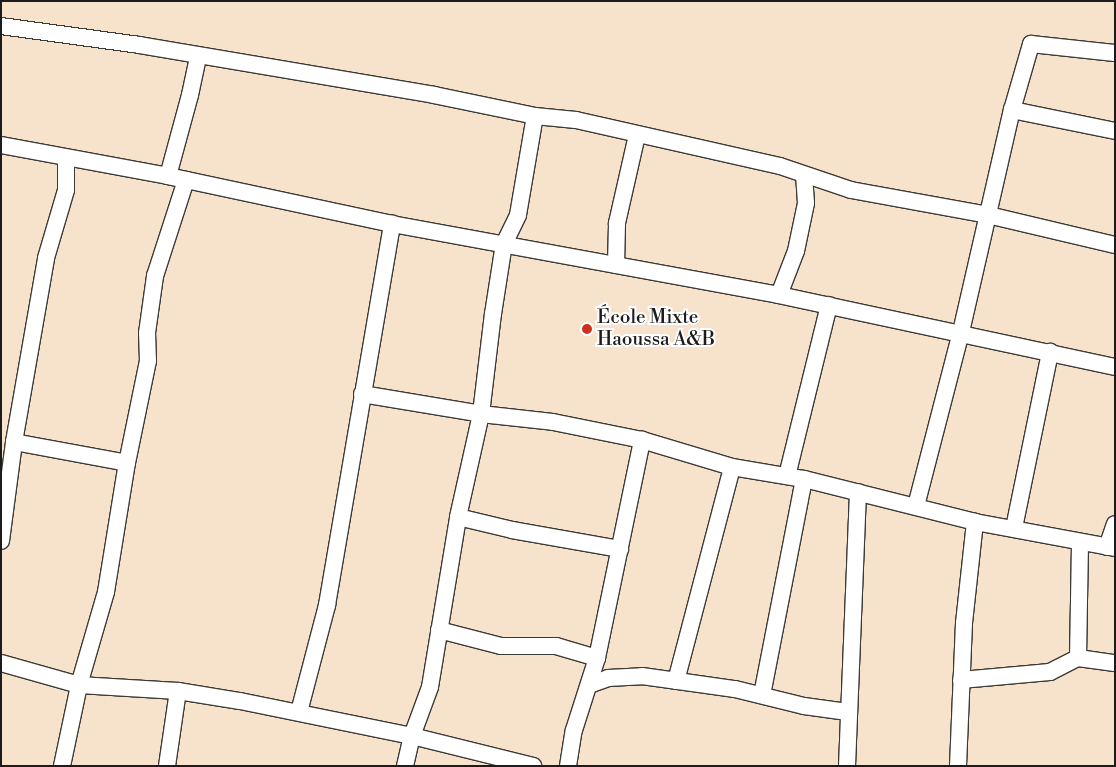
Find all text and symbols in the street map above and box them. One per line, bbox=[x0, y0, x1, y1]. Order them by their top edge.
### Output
place label: École Mixte Haoussa A&B bbox=[597, 307, 715, 351]
marker: École Mixte Haoussa A&B bbox=[581, 323, 593, 335]

